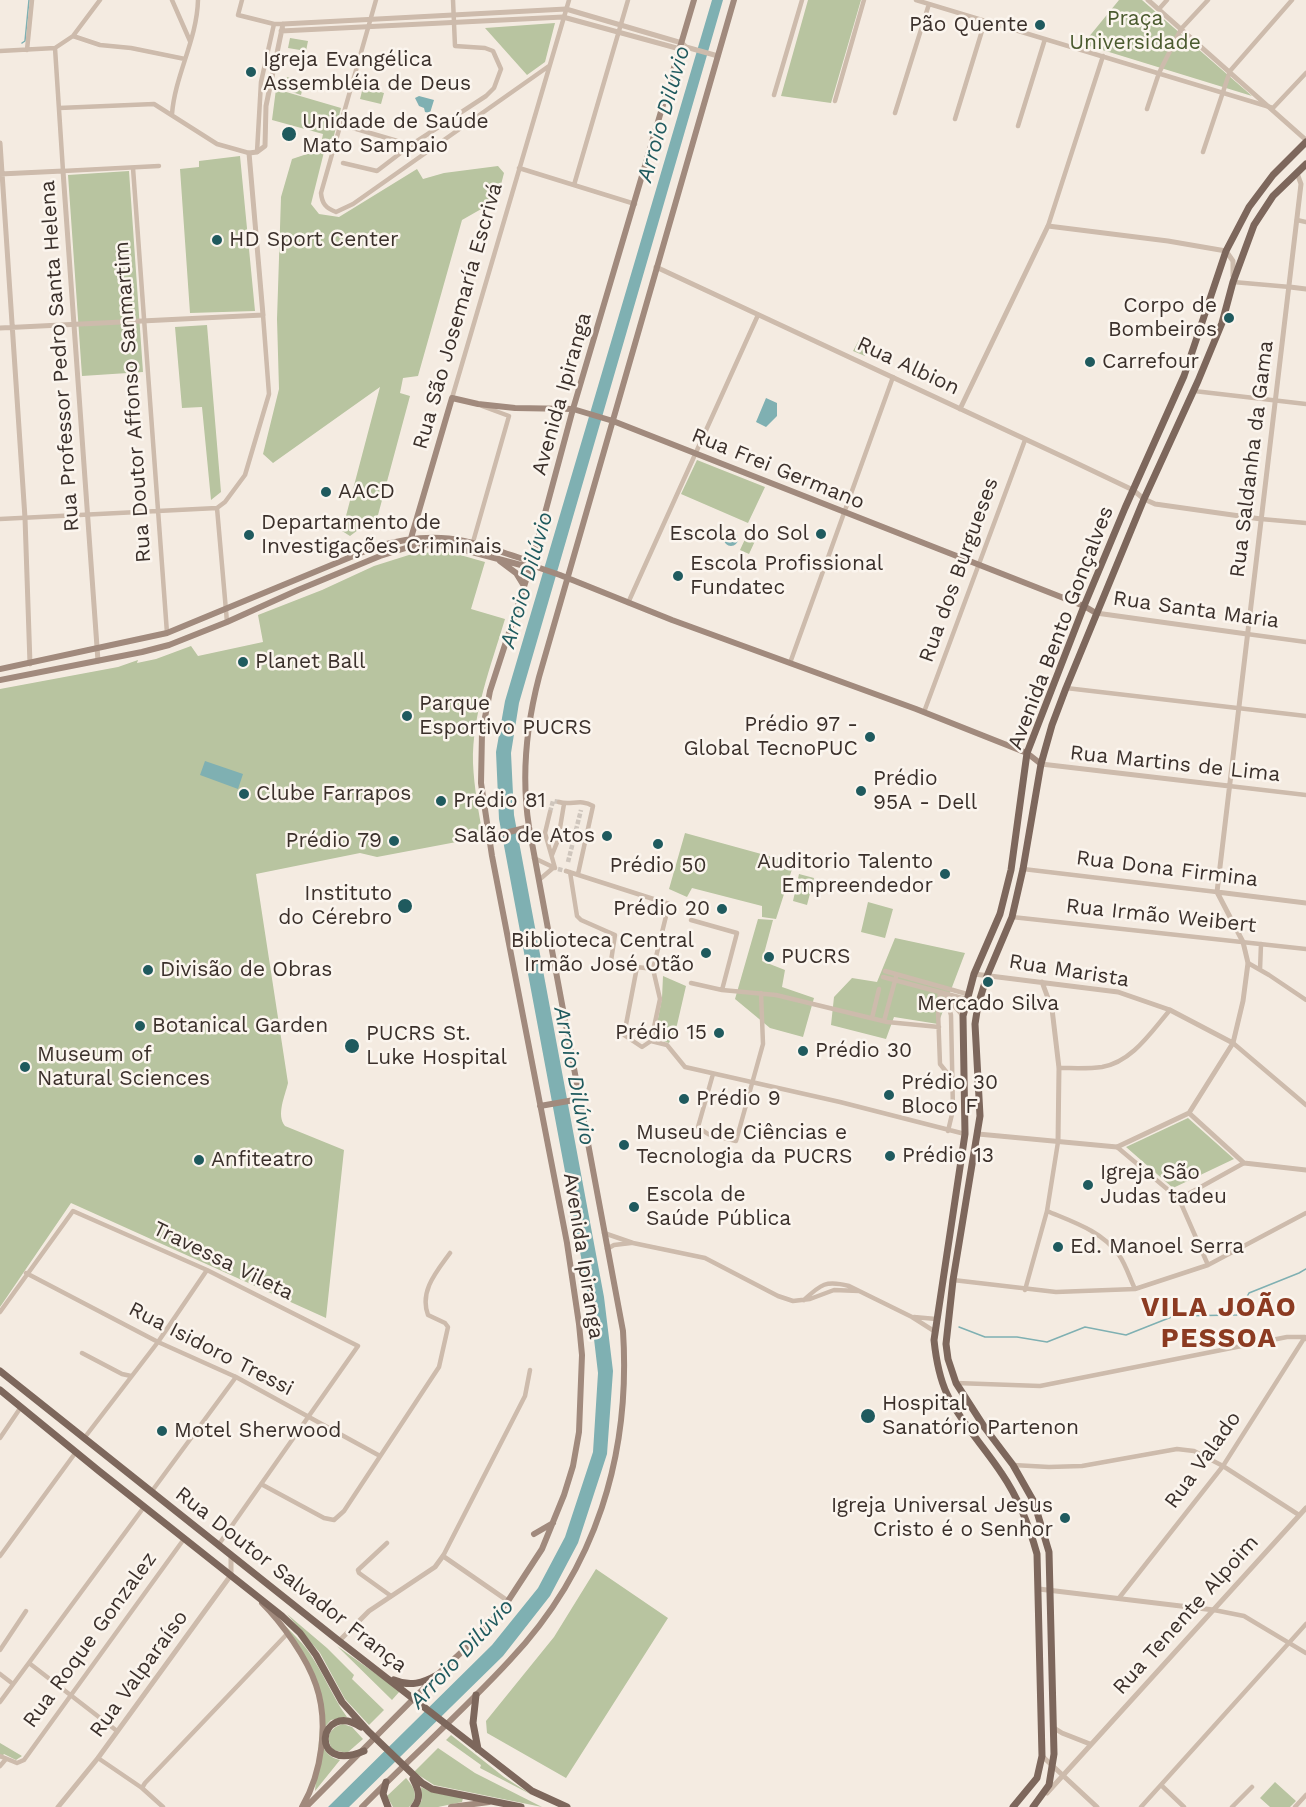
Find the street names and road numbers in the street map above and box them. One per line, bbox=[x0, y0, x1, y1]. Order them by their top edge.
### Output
street label: Rua Professor Pedro Santa Helena bbox=[35, 179, 85, 533]
street label: Rua São Josemaría Escrivá bbox=[408, 180, 508, 452]
street label: Rua Doutor Affonso Sanmartim bbox=[109, 241, 157, 563]
street label: Avenida Ipiranga bbox=[527, 310, 597, 478]
street label: Rua Albion bbox=[853, 331, 963, 401]
street label: Rua Saldanha da Gama bbox=[1225, 339, 1279, 579]
street label: Rua Frei Germano bbox=[688, 423, 868, 515]
street label: Rua dos Burgueses bbox=[914, 474, 1004, 666]
street label: Avenida Bento Gonçalves bbox=[1003, 503, 1119, 753]
street label: Rua Santa Maria bbox=[1111, 586, 1281, 634]
street label: Rua Martins de Lima bbox=[1069, 740, 1281, 788]
street label: Rua Dona Firmina bbox=[1075, 845, 1259, 893]
street label: Rua Irmão Weibert bbox=[1065, 893, 1257, 939]
street label: Rua Marista bbox=[1007, 949, 1131, 993]
street label: Avenida Ipiranga bbox=[557, 1171, 609, 1341]
street label: Travessa Vileta bbox=[149, 1216, 297, 1306]
street label: Rua Isidoro Tressi bbox=[124, 1297, 298, 1401]
street label: Rua Valado bbox=[1159, 1406, 1247, 1514]
street label: Rua Doutor Salvador França bbox=[170, 1482, 412, 1678]
street label: Rua Tenente Alpoim bbox=[1108, 1530, 1264, 1700]
street label: Rua Roque Gonzalez bbox=[18, 1547, 162, 1733]
street label: Rua Valparaíso bbox=[84, 1606, 194, 1742]

